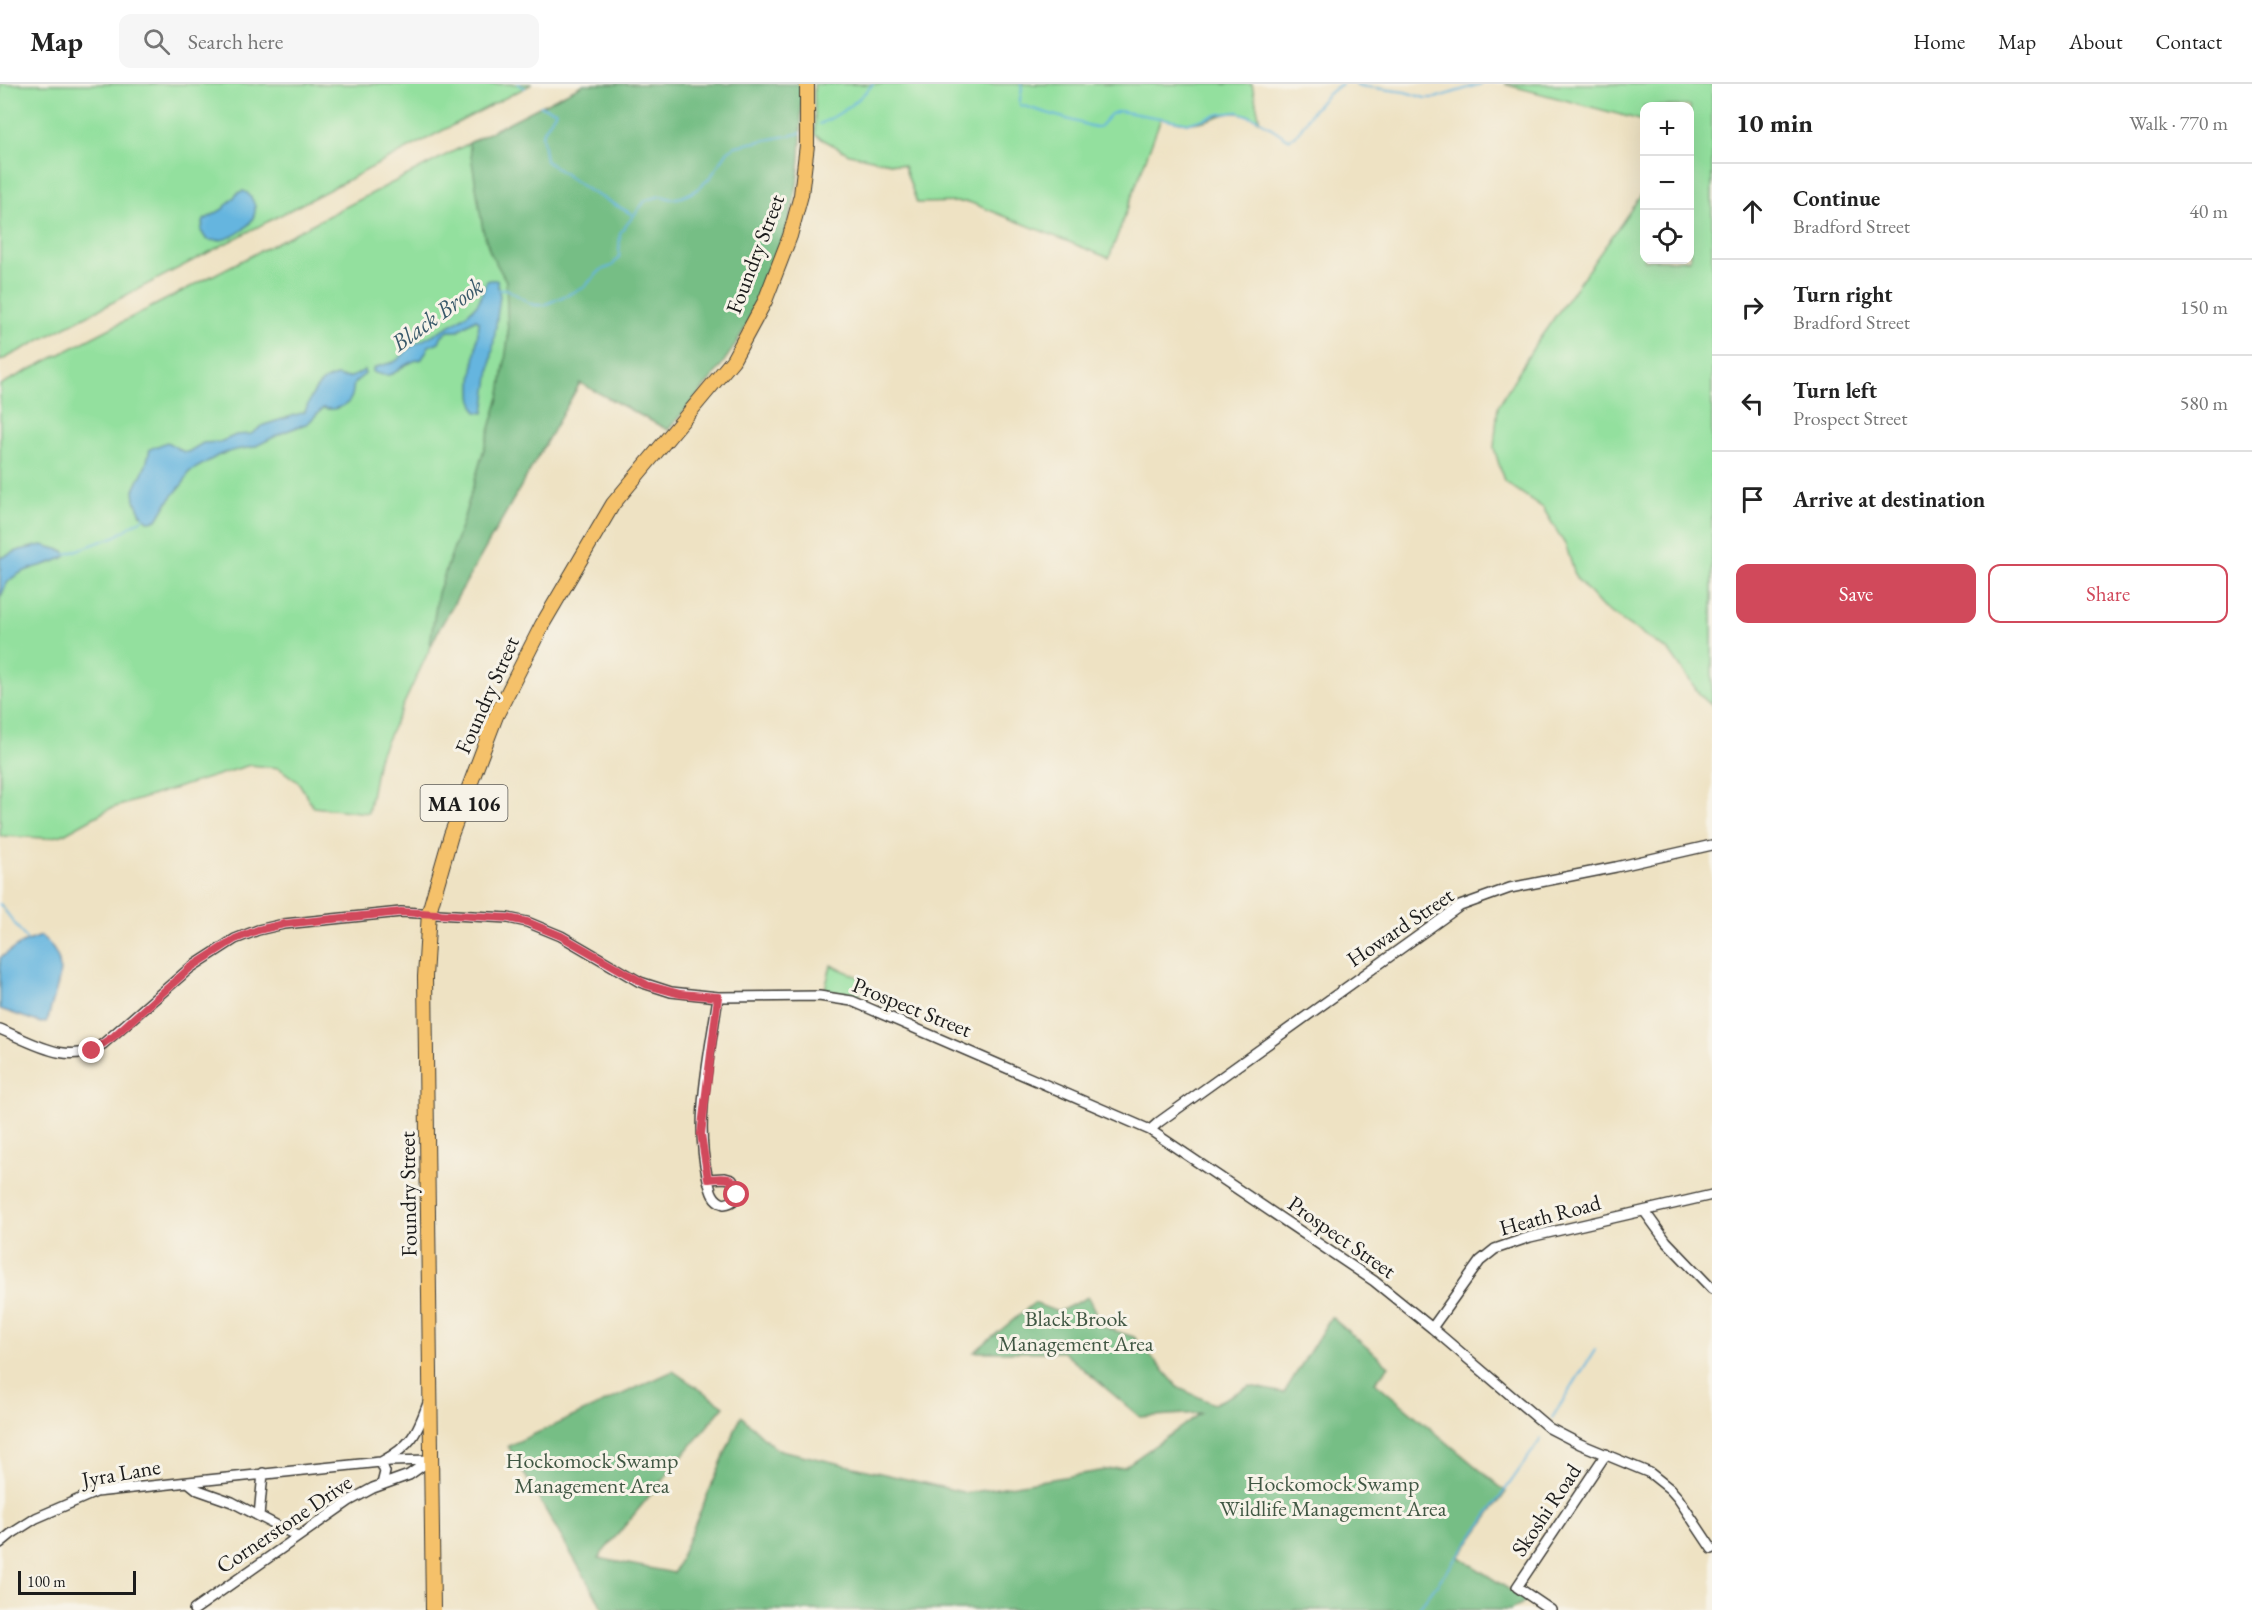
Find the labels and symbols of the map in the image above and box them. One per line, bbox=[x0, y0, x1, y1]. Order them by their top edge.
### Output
street label: Foundry Street bbox=[719, 190, 791, 318]
water label: Black Brook bbox=[384, 270, 489, 358]
street label: Foundry Street bbox=[448, 632, 526, 758]
road number: MA 106 bbox=[420, 785, 508, 821]
street label: Howard Street bbox=[1341, 881, 1459, 973]
street label: Prospect Street bbox=[848, 970, 976, 1044]
route end bbox=[78, 1037, 104, 1063]
street label: Foundry Street bbox=[392, 1131, 424, 1257]
route start bbox=[723, 1181, 749, 1207]
street label: Heath Road bbox=[1496, 1187, 1605, 1242]
street label: Prospect Street bbox=[1282, 1189, 1402, 1285]
park label: Black Brook Management Area bbox=[998, 1304, 1154, 1358]
park label: Hockomock Swamp Management Area bbox=[506, 1446, 678, 1500]
street label: Jyra Lane bbox=[77, 1452, 163, 1495]
street label: Skoshi Road bbox=[1504, 1457, 1588, 1562]
street label: Cornerstone Drive bbox=[210, 1468, 358, 1580]
park label: Hockomock Swamp Wildlife Management Area bbox=[1220, 1469, 1447, 1523]
scale bar bbox=[18, 1568, 136, 1596]

